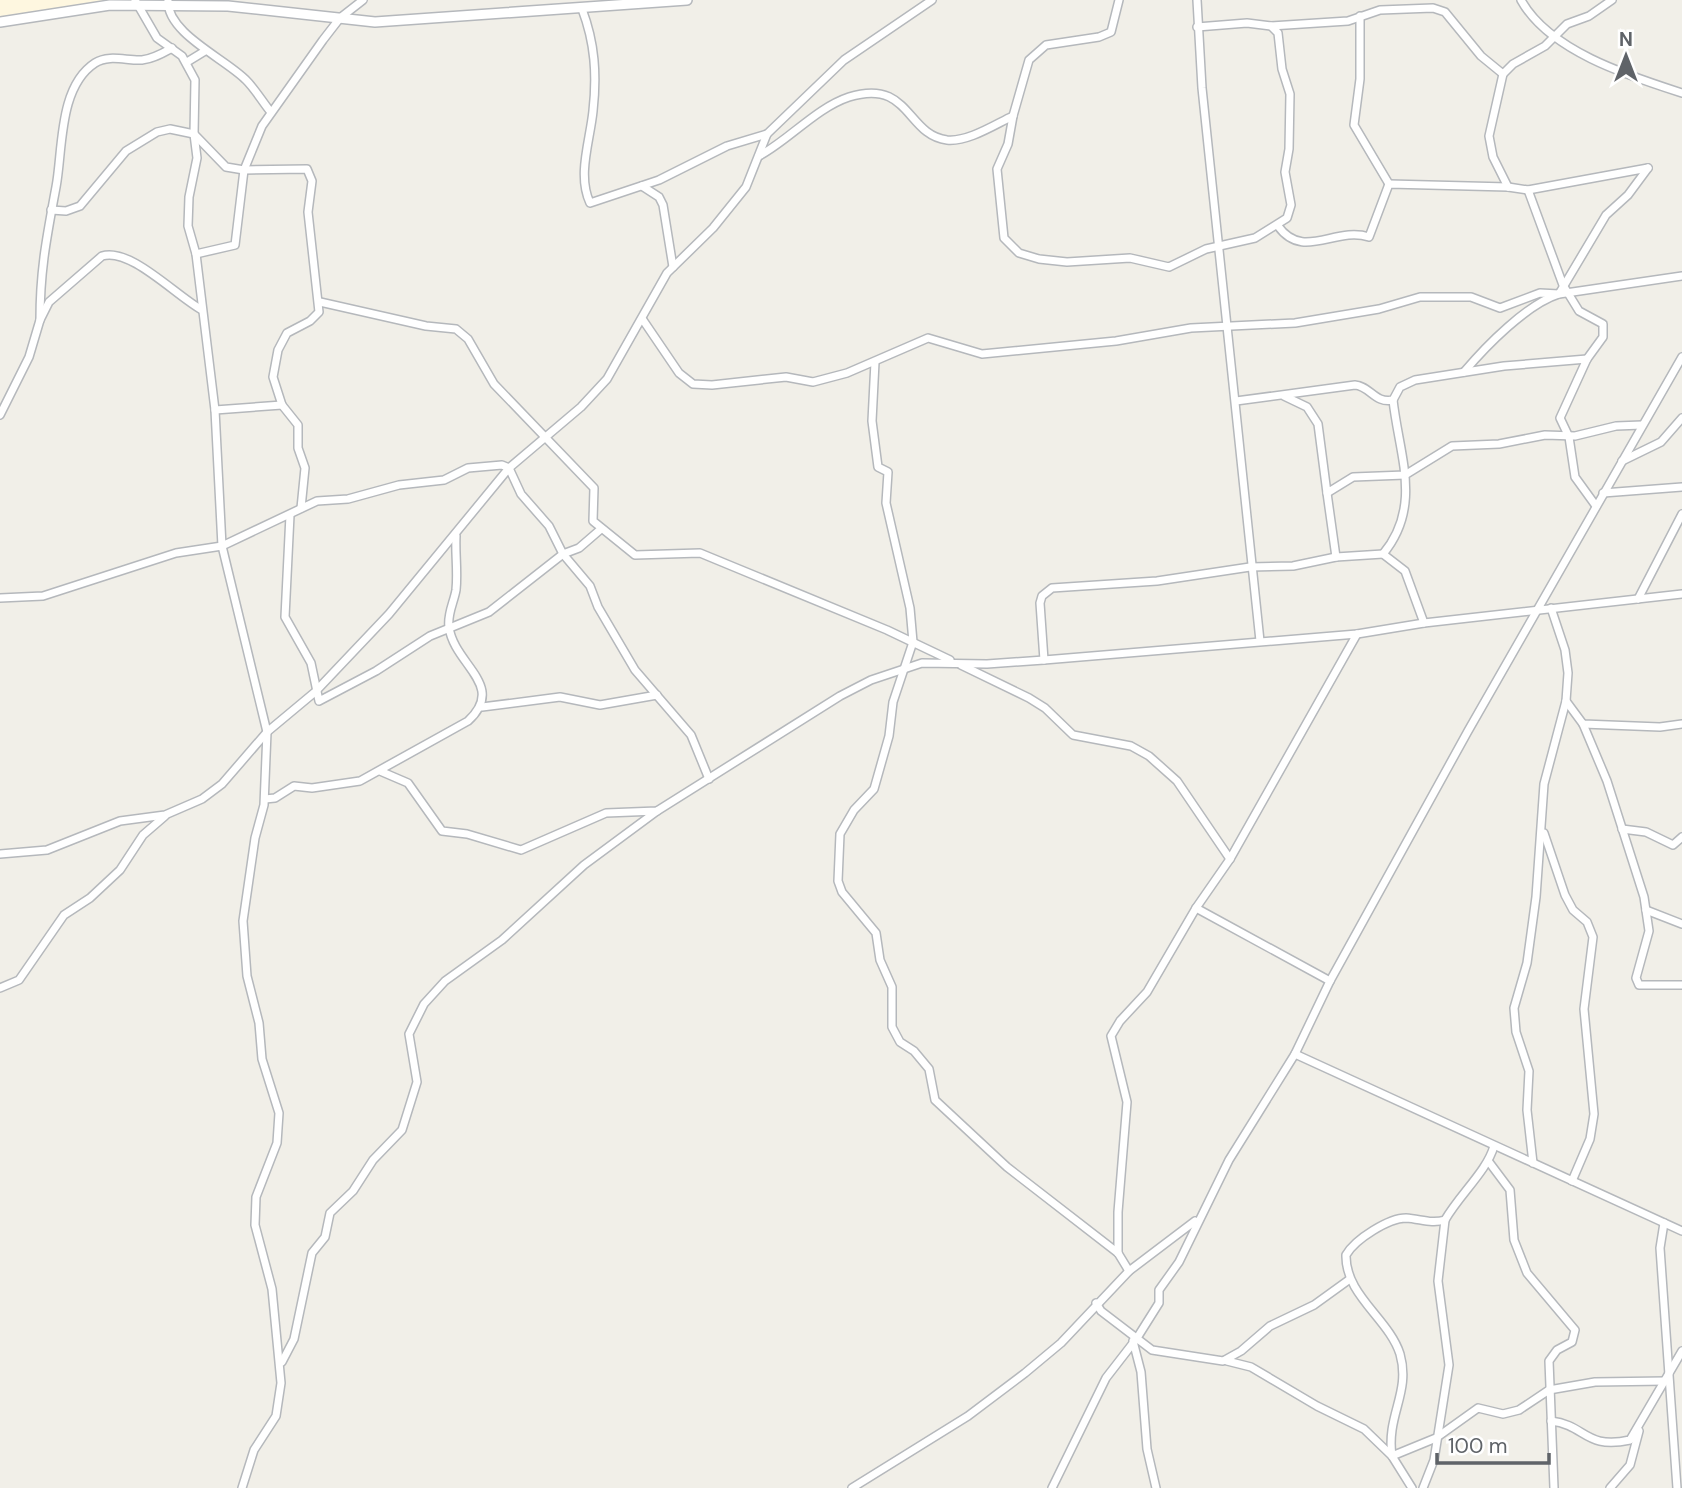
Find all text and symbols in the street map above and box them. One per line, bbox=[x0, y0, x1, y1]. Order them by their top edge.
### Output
north arrow bbox=[1591, 21, 1661, 91]
text: N bbox=[1619, 27, 1633, 52]
scale bar bbox=[1437, 1422, 1549, 1466]
text: 100 m bbox=[1448, 1432, 1508, 1460]

